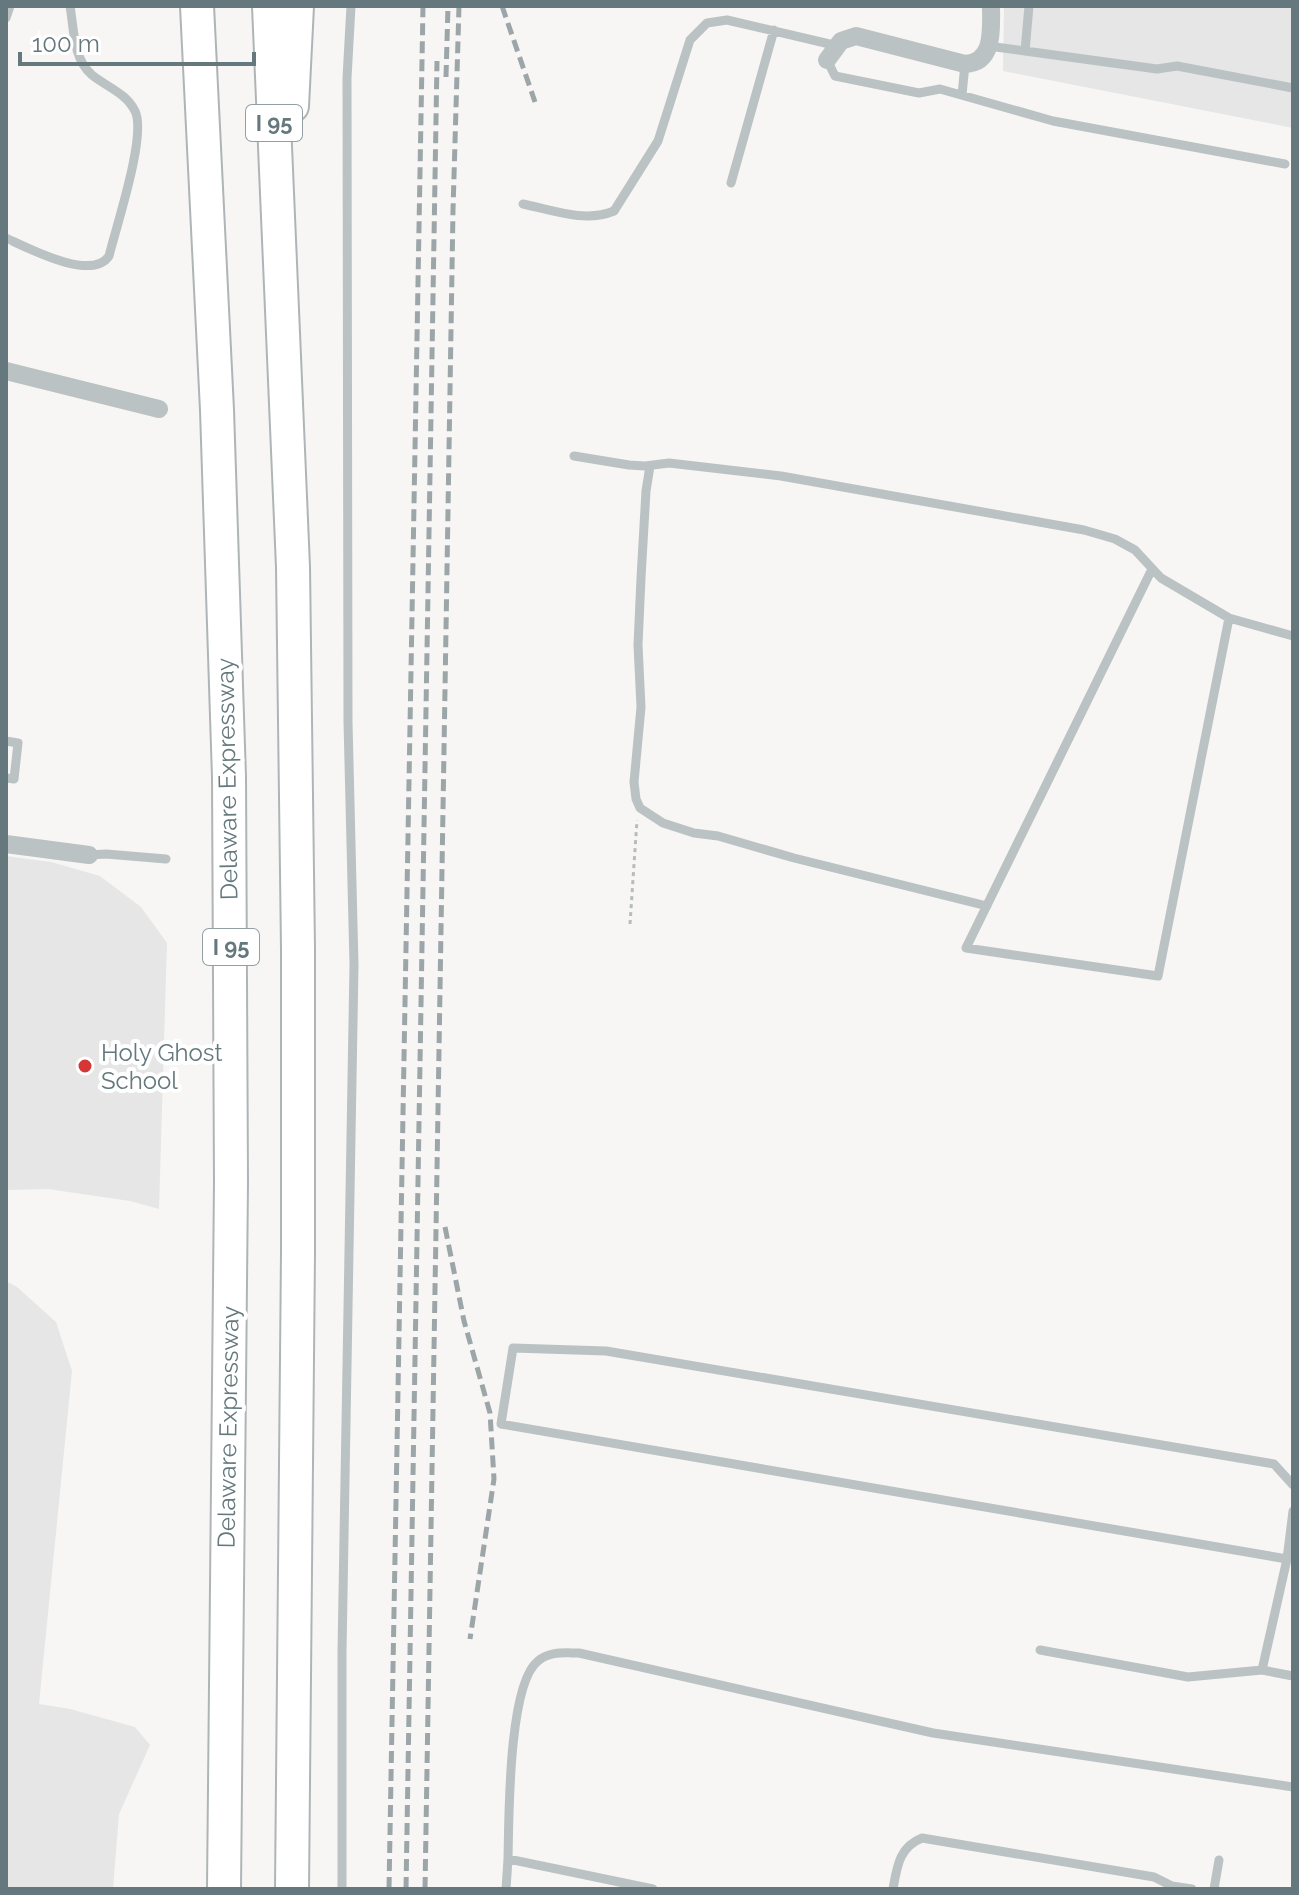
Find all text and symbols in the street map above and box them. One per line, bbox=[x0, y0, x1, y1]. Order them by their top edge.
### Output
scale bar bbox=[20, 16, 254, 66]
text: 100 m bbox=[32, 29, 100, 58]
road number: I 95 bbox=[246, 105, 302, 141]
street label: Delaware Expressway bbox=[210, 658, 244, 900]
road number: I 95 bbox=[203, 929, 259, 965]
place label: Holy Ghost School bbox=[101, 1038, 223, 1095]
marker: Holy Ghost School bbox=[76, 1057, 94, 1075]
street label: Delaware Expressway bbox=[211, 1306, 245, 1548]

